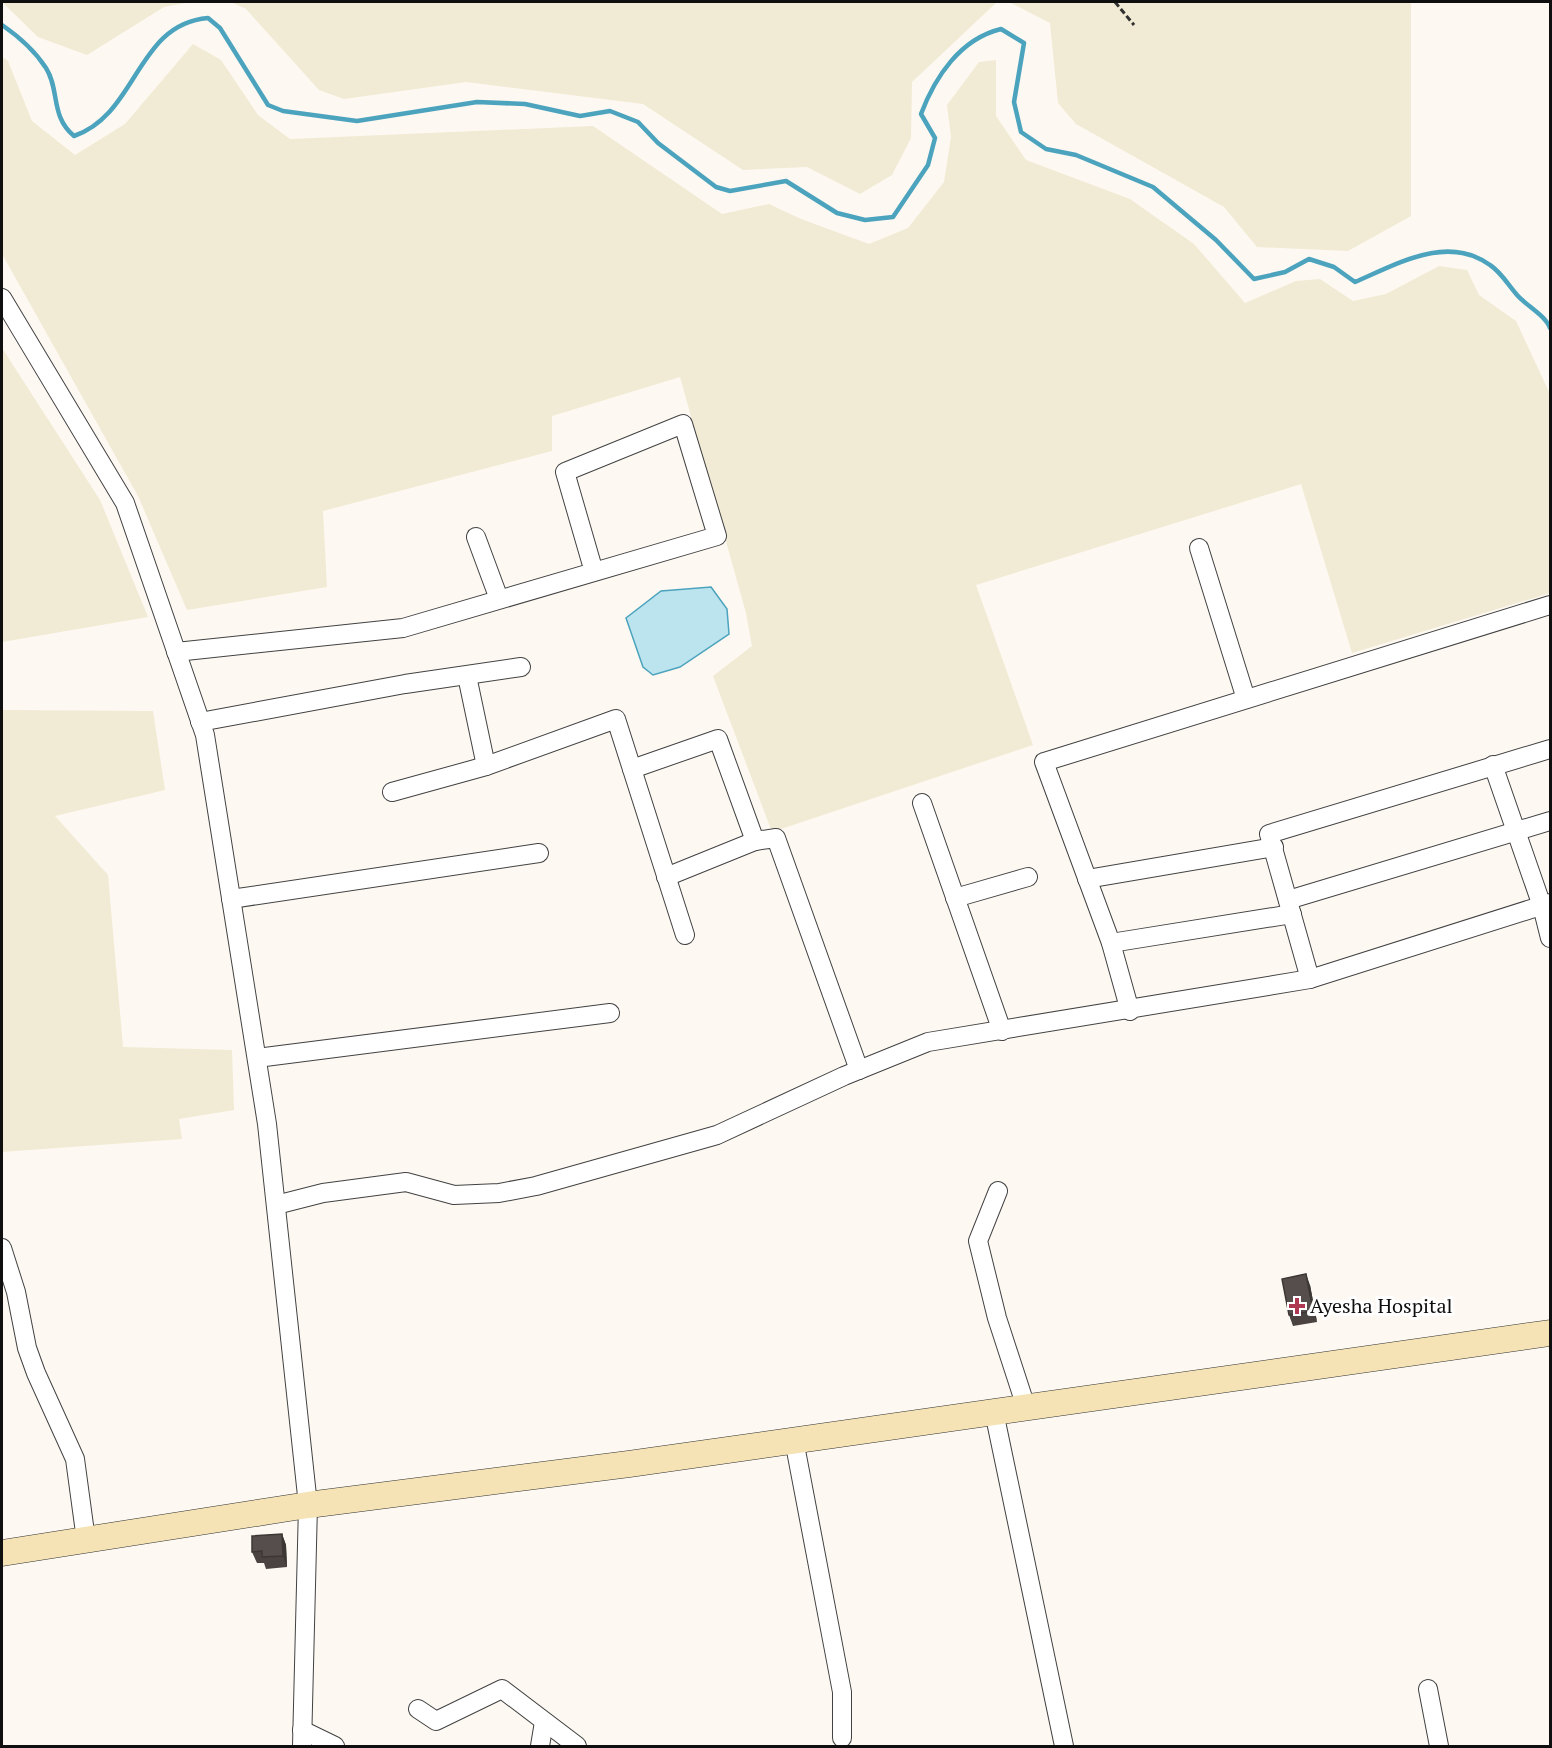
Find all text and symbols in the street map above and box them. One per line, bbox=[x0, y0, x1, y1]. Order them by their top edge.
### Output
place label: Ayesha Hospital bbox=[1310, 1292, 1453, 1319]
marker: Ayesha Hospital bbox=[1288, 1297, 1306, 1315]

